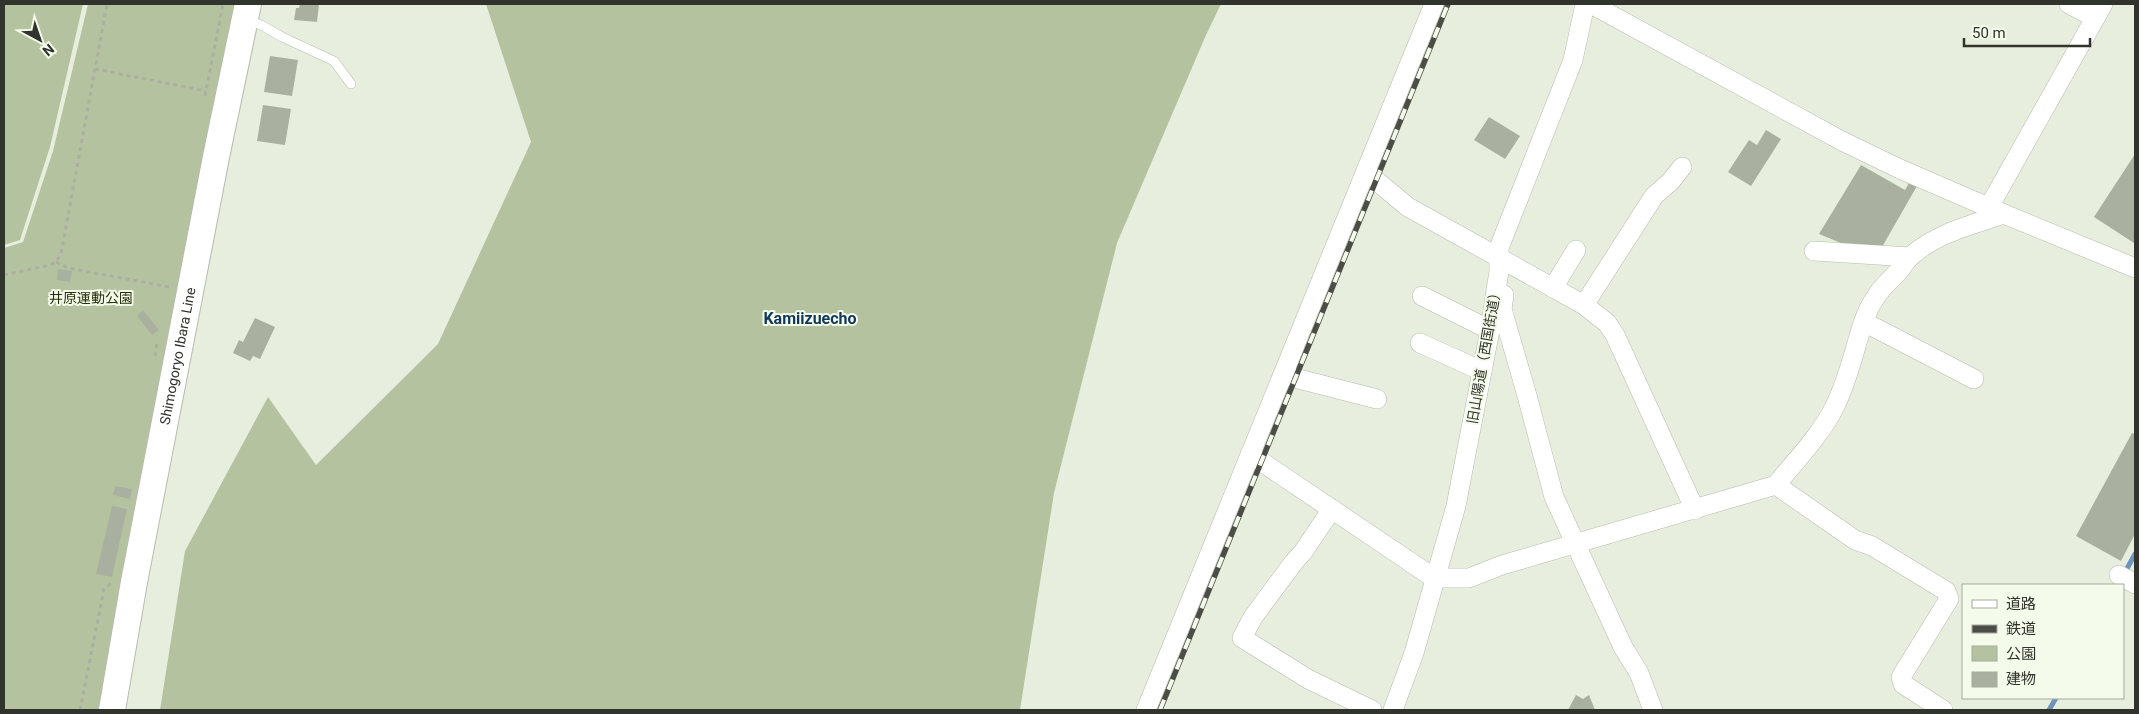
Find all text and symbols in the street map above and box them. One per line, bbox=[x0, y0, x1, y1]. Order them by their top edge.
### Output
north arrow bbox=[15, 15, 65, 65]
scale bar bbox=[1964, 15, 2090, 47]
text: 50 m bbox=[1972, 24, 2006, 42]
text: N bbox=[39, 41, 57, 59]
street label: 旧山陽道（西国街道） bbox=[1464, 285, 1504, 425]
street label: Shimogoryo Ibara Line bbox=[157, 286, 199, 426]
park label: 井原運動公園 bbox=[49, 290, 133, 306]
district label: Kamiizuecho bbox=[763, 309, 857, 328]
legend bbox=[1962, 584, 2124, 699]
text: 道路 bbox=[2006, 595, 2036, 613]
text: 鉄道 bbox=[2006, 620, 2036, 638]
text: 公園 bbox=[2006, 645, 2036, 663]
text: 建物 bbox=[2006, 670, 2036, 688]

